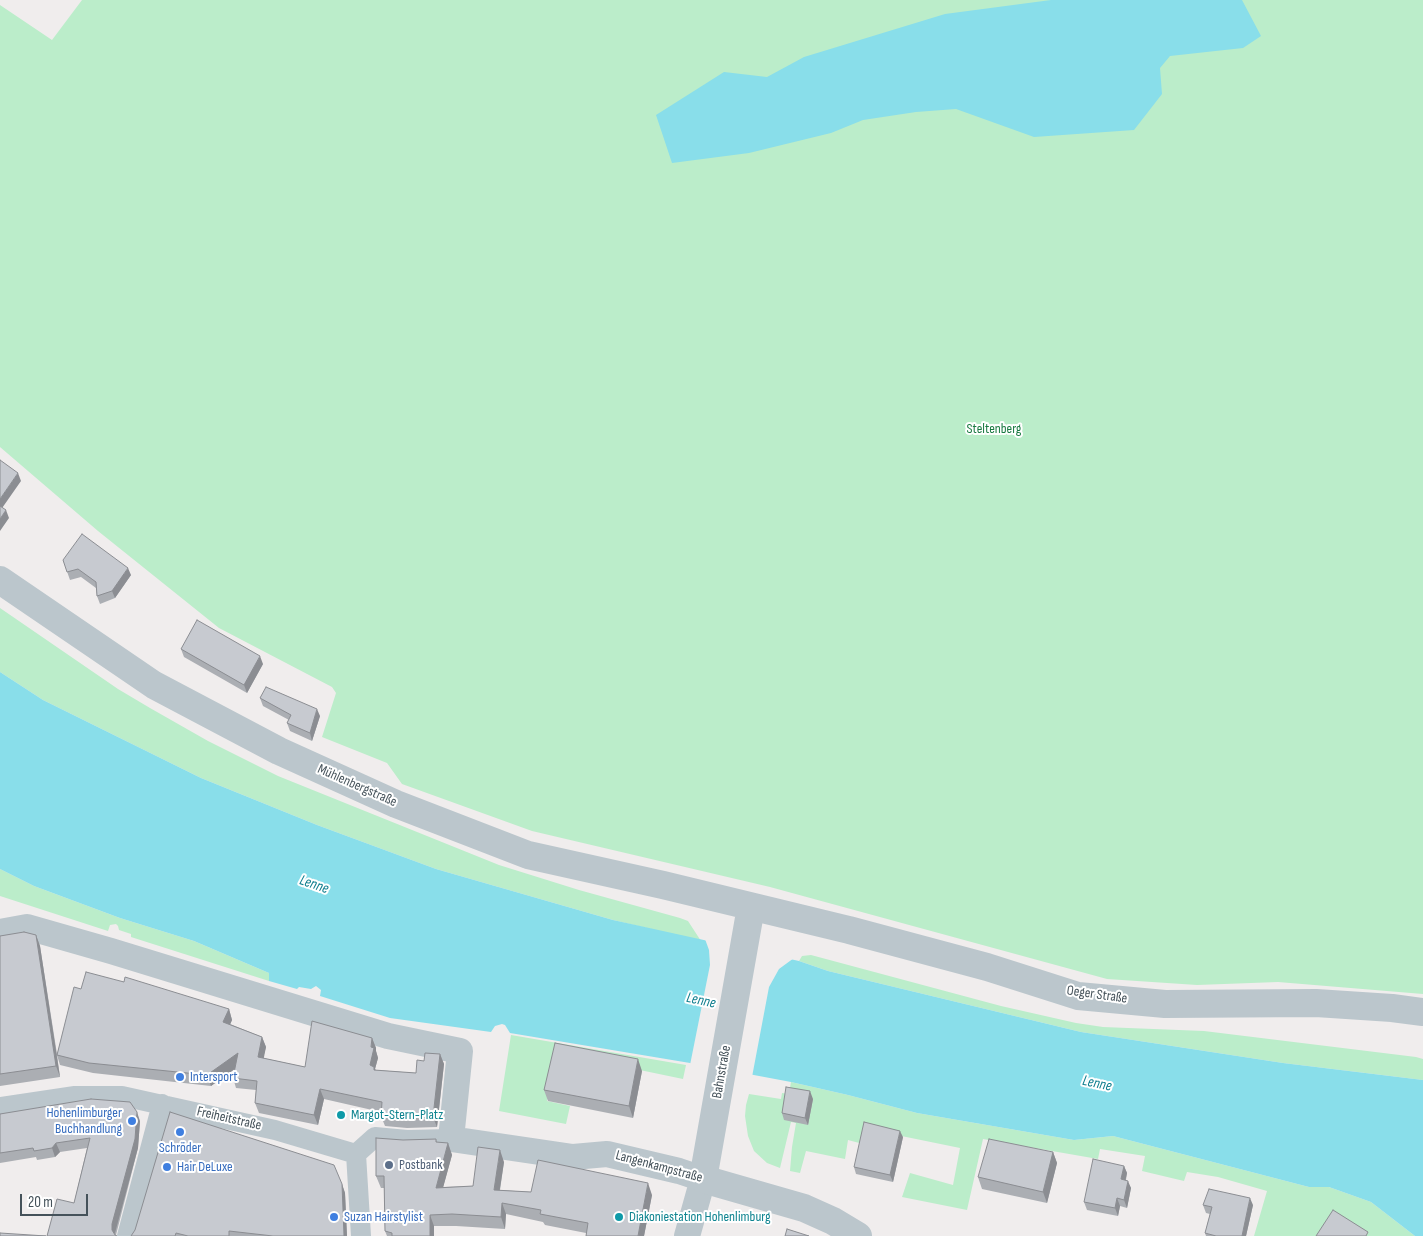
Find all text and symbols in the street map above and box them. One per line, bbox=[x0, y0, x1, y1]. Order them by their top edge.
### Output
park label: Steltenberg bbox=[967, 421, 1021, 437]
street label: Mühlenbergstraße bbox=[315, 761, 399, 811]
water label: Lenne bbox=[297, 872, 331, 898]
street label: Oeger Straße bbox=[1066, 982, 1128, 1008]
water label: Lenne bbox=[685, 989, 717, 1013]
street label: Bahnstraße bbox=[709, 1044, 735, 1100]
place label: Intersport bbox=[190, 1069, 238, 1085]
marker: Intersport bbox=[174, 1071, 186, 1083]
water label: Lenne bbox=[1081, 1072, 1113, 1096]
street label: Freiheitstraße bbox=[195, 1103, 263, 1135]
place label: Hohenlimburger Buchhandlung bbox=[46, 1105, 122, 1138]
place label: Margot-Stern-Platz bbox=[351, 1107, 443, 1123]
marker: Margot-Stern-Platz bbox=[335, 1109, 347, 1121]
marker: Hohenlimburger Buchhandlung bbox=[126, 1115, 138, 1127]
marker: Schröder bbox=[174, 1126, 186, 1138]
place label: Schröder bbox=[159, 1140, 201, 1156]
street label: Langenkampstraße bbox=[614, 1147, 704, 1187]
place label: Postbank bbox=[399, 1157, 443, 1173]
place label: Hair DeLuxe bbox=[177, 1159, 233, 1175]
marker: Postbank bbox=[383, 1159, 395, 1171]
marker: Hair DeLuxe bbox=[161, 1161, 173, 1173]
scale bar bbox=[22, 1184, 90, 1216]
text: 20 m bbox=[28, 1193, 53, 1212]
place label: Suzan Hairstylist bbox=[344, 1209, 423, 1225]
place label: Diakoniestation Hohenlimburg bbox=[629, 1209, 770, 1225]
marker: Suzan Hairstylist bbox=[328, 1211, 340, 1223]
marker: Diakoniestation Hohenlimburg bbox=[613, 1211, 625, 1223]

